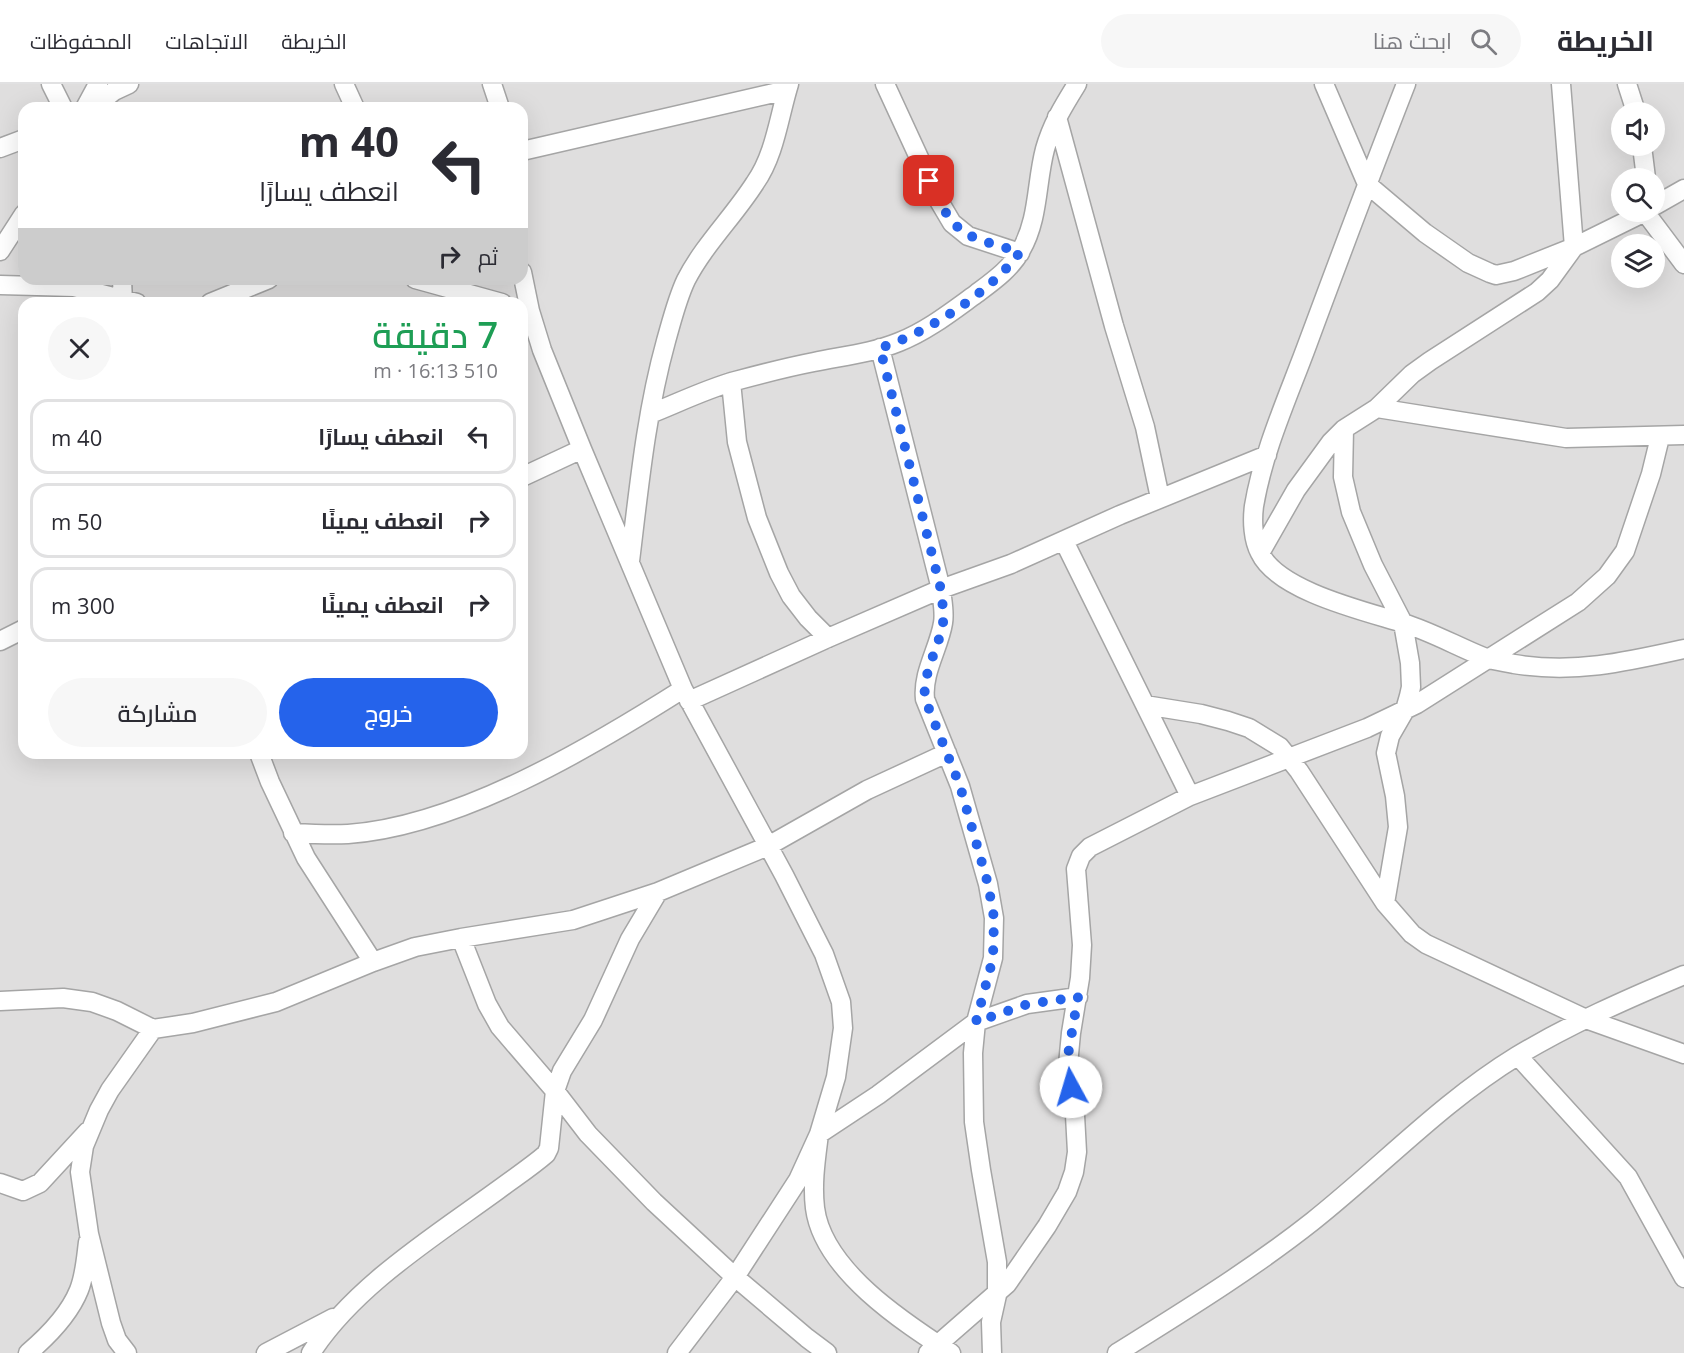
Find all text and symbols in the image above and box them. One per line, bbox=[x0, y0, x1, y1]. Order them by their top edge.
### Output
search box bbox=[1101, 14, 1521, 68]
text: الخريطة bbox=[1557, 21, 1654, 59]
text: ابحث هنا bbox=[1373, 25, 1452, 55]
icon: search bbox=[1467, 25, 1500, 58]
text: المحفوظات bbox=[30, 27, 132, 55]
text: الاتجاهات bbox=[165, 27, 248, 55]
text: الخريطة bbox=[281, 27, 347, 55]
map controls bbox=[1611, 102, 1665, 288]
button: sound bbox=[1611, 102, 1665, 156]
text: 40 m bbox=[299, 112, 399, 169]
icon: left bbox=[420, 126, 498, 204]
pin bbox=[903, 155, 954, 206]
icon: arrive bbox=[912, 164, 945, 197]
button: search bbox=[1611, 168, 1665, 222]
text: انعطف يسارًا bbox=[259, 172, 399, 209]
button: layers bbox=[1611, 234, 1665, 288]
icon: right bbox=[433, 240, 466, 273]
text: ثم bbox=[478, 241, 498, 271]
text: 7 دقيقة bbox=[372, 310, 498, 359]
button: close bbox=[48, 317, 111, 380]
text: 510 m · 16:13 bbox=[373, 357, 498, 384]
icon: left bbox=[462, 420, 495, 453]
text: انعطف يسارًا bbox=[318, 421, 444, 451]
text: 40 m bbox=[51, 422, 102, 452]
icon: right bbox=[462, 504, 495, 537]
text: انعطف يمينًا bbox=[321, 505, 444, 535]
text: 50 m bbox=[51, 506, 102, 536]
icon: right bbox=[462, 588, 495, 621]
text: انعطف يمينًا bbox=[321, 589, 444, 619]
text: 300 m bbox=[51, 590, 115, 620]
button: مشاركة bbox=[48, 678, 267, 747]
button: خروج bbox=[279, 678, 498, 747]
position arrow bbox=[1039, 1055, 1103, 1119]

